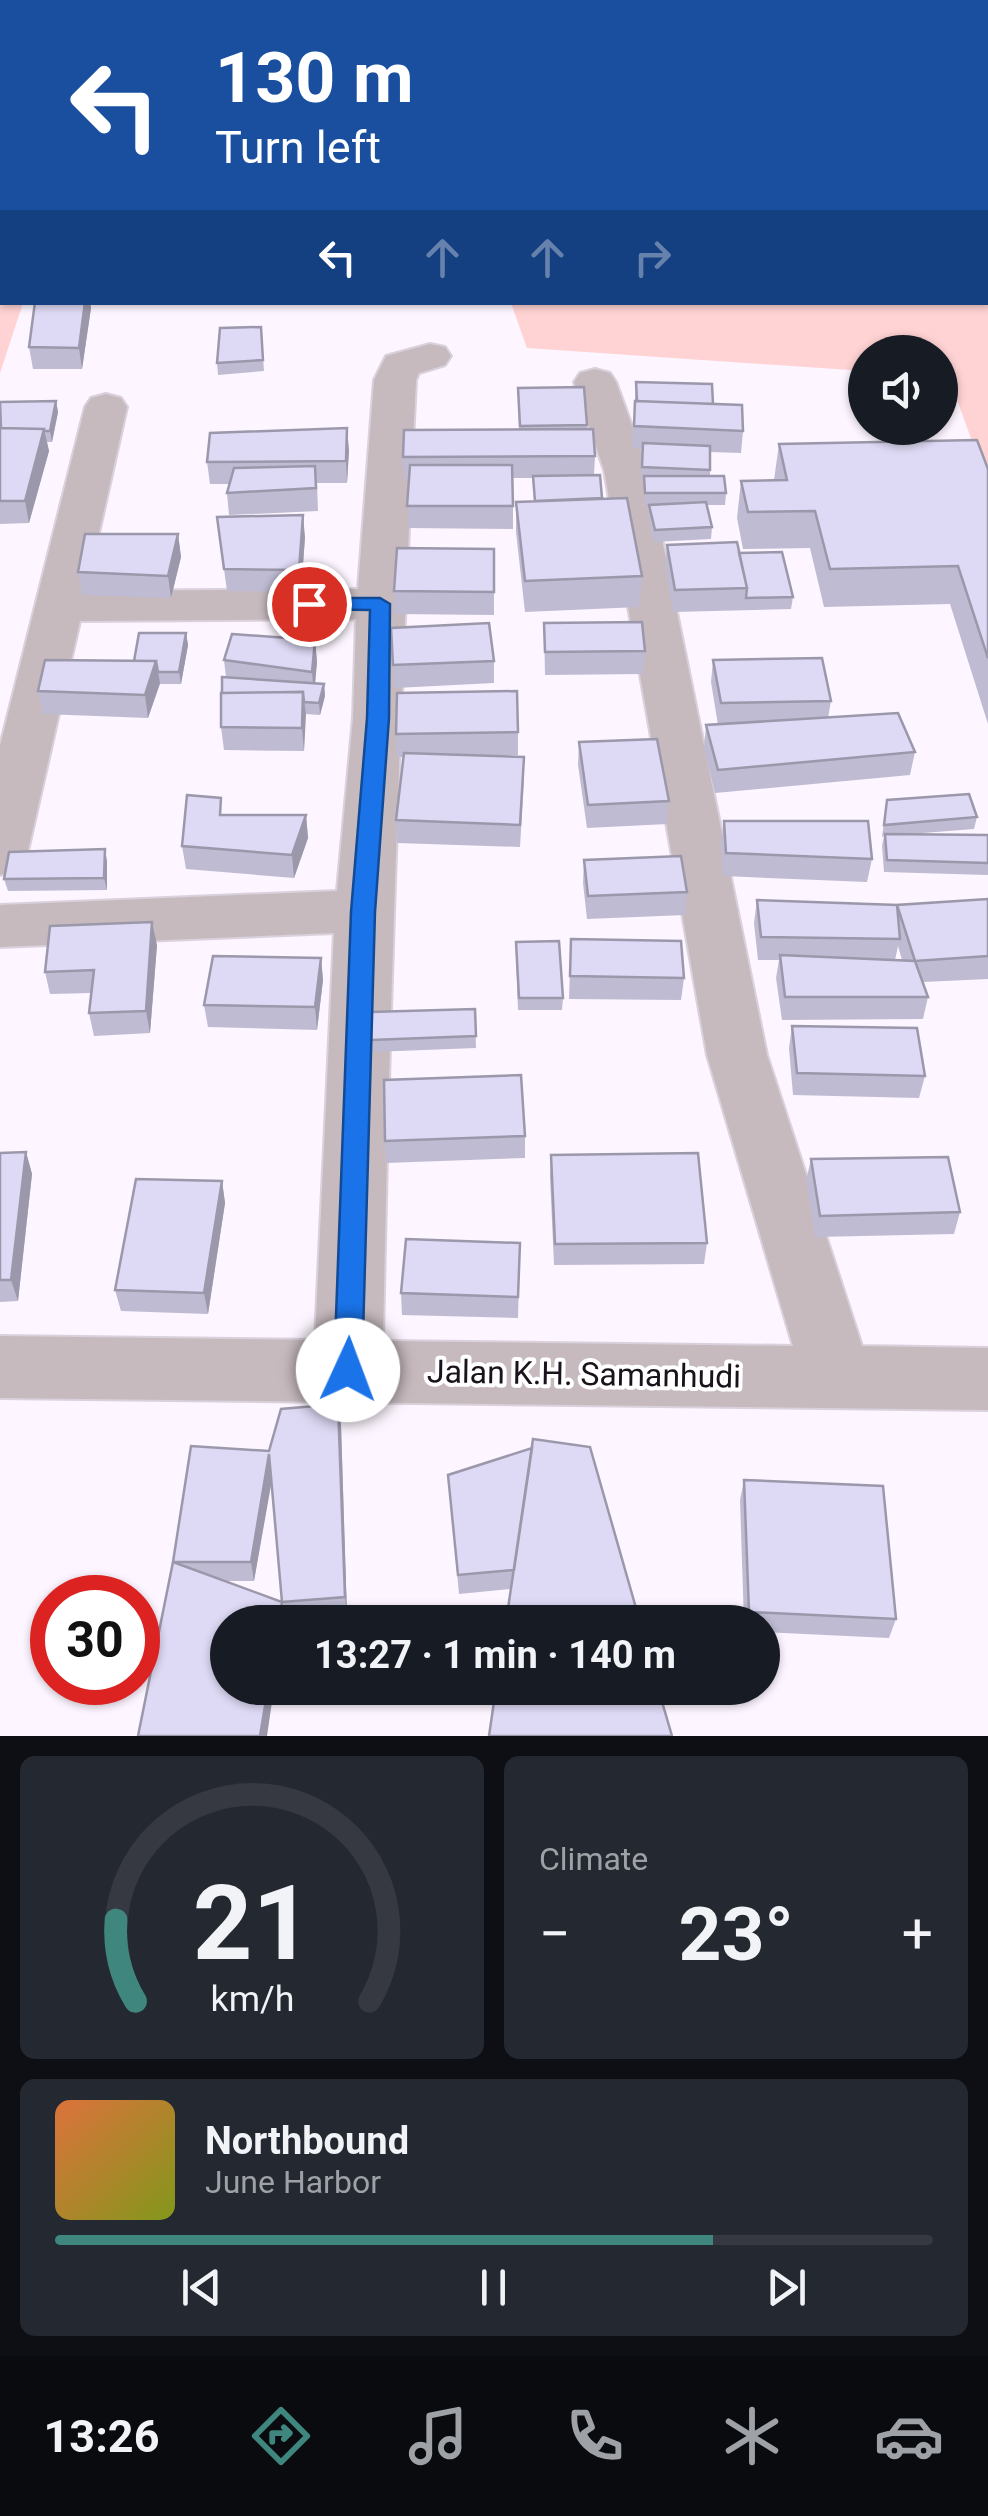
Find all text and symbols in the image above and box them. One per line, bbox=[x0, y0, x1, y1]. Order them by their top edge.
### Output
text: 130 m bbox=[215, 37, 414, 119]
icon: left bbox=[50, 40, 180, 170]
text: Turn left bbox=[215, 121, 381, 174]
icon: left bbox=[310, 230, 365, 285]
icon: ahead bbox=[415, 230, 470, 285]
icon: ahead bbox=[520, 230, 575, 285]
icon: right bbox=[625, 230, 680, 285]
map controls bbox=[848, 335, 958, 445]
button: sound bbox=[848, 335, 958, 445]
pin bbox=[267, 562, 352, 647]
icon: arrive bbox=[282, 577, 337, 632]
position arrow bbox=[296, 1318, 400, 1422]
street label: Jalan K.H. Samanhudi bbox=[427, 1352, 741, 1396]
speed limit sign: 30 bbox=[30, 1575, 160, 1705]
text: 13:27 · 1 min · 140 m bbox=[314, 1633, 676, 1677]
text: Climate bbox=[539, 1840, 648, 1878]
text: 21 bbox=[192, 1863, 312, 1984]
text: 23° bbox=[678, 1890, 794, 1978]
text: − bbox=[539, 1902, 570, 1966]
text: + bbox=[902, 1902, 933, 1966]
text: km/h bbox=[210, 1978, 294, 2020]
text: Northbound bbox=[205, 2119, 409, 2163]
text: June Harbor bbox=[205, 2163, 381, 2201]
icon: previous bbox=[174, 2260, 229, 2315]
icon: pause bbox=[466, 2260, 521, 2315]
icon: next bbox=[759, 2260, 814, 2315]
icon: directions bbox=[246, 2401, 316, 2471]
icon: music bbox=[403, 2401, 473, 2471]
icon: phone bbox=[560, 2401, 630, 2471]
icon: climate bbox=[717, 2401, 787, 2471]
icon: car bbox=[874, 2401, 944, 2471]
text: 13:26 bbox=[44, 2410, 159, 2463]

